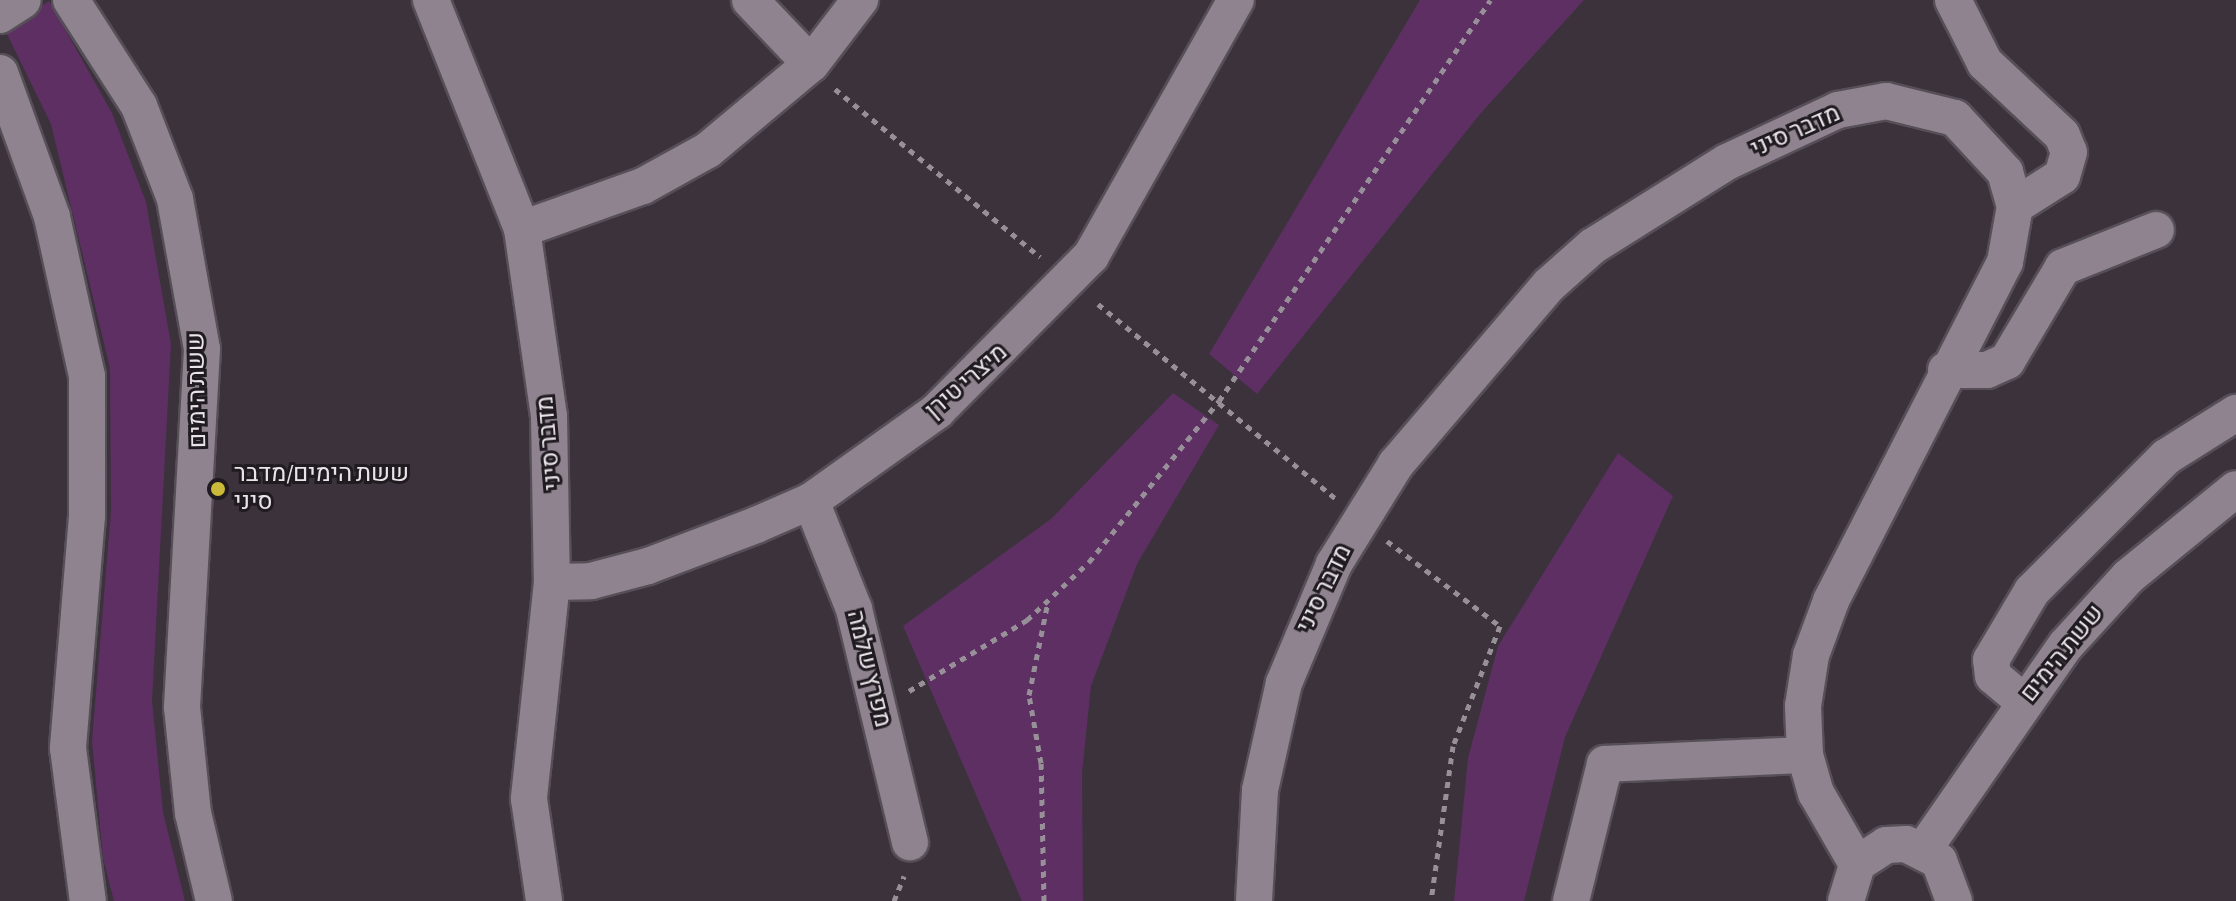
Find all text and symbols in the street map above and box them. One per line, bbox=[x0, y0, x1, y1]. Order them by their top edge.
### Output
street label: מדבר סיני bbox=[1747, 100, 1845, 164]
street label: ששת הימים bbox=[183, 332, 213, 448]
street label: מיצרי טירן bbox=[920, 339, 1014, 425]
street label: מדבר סיני bbox=[532, 395, 568, 491]
place label: ששת הימים/מדבר סיני bbox=[234, 461, 409, 517]
marker: ששת הימים/מדבר סיני bbox=[209, 480, 227, 498]
street label: מדבר סיני bbox=[1291, 540, 1359, 638]
street label: ששת הימים bbox=[2015, 600, 2111, 708]
street label: מפרץ שלמה bbox=[840, 608, 896, 730]

